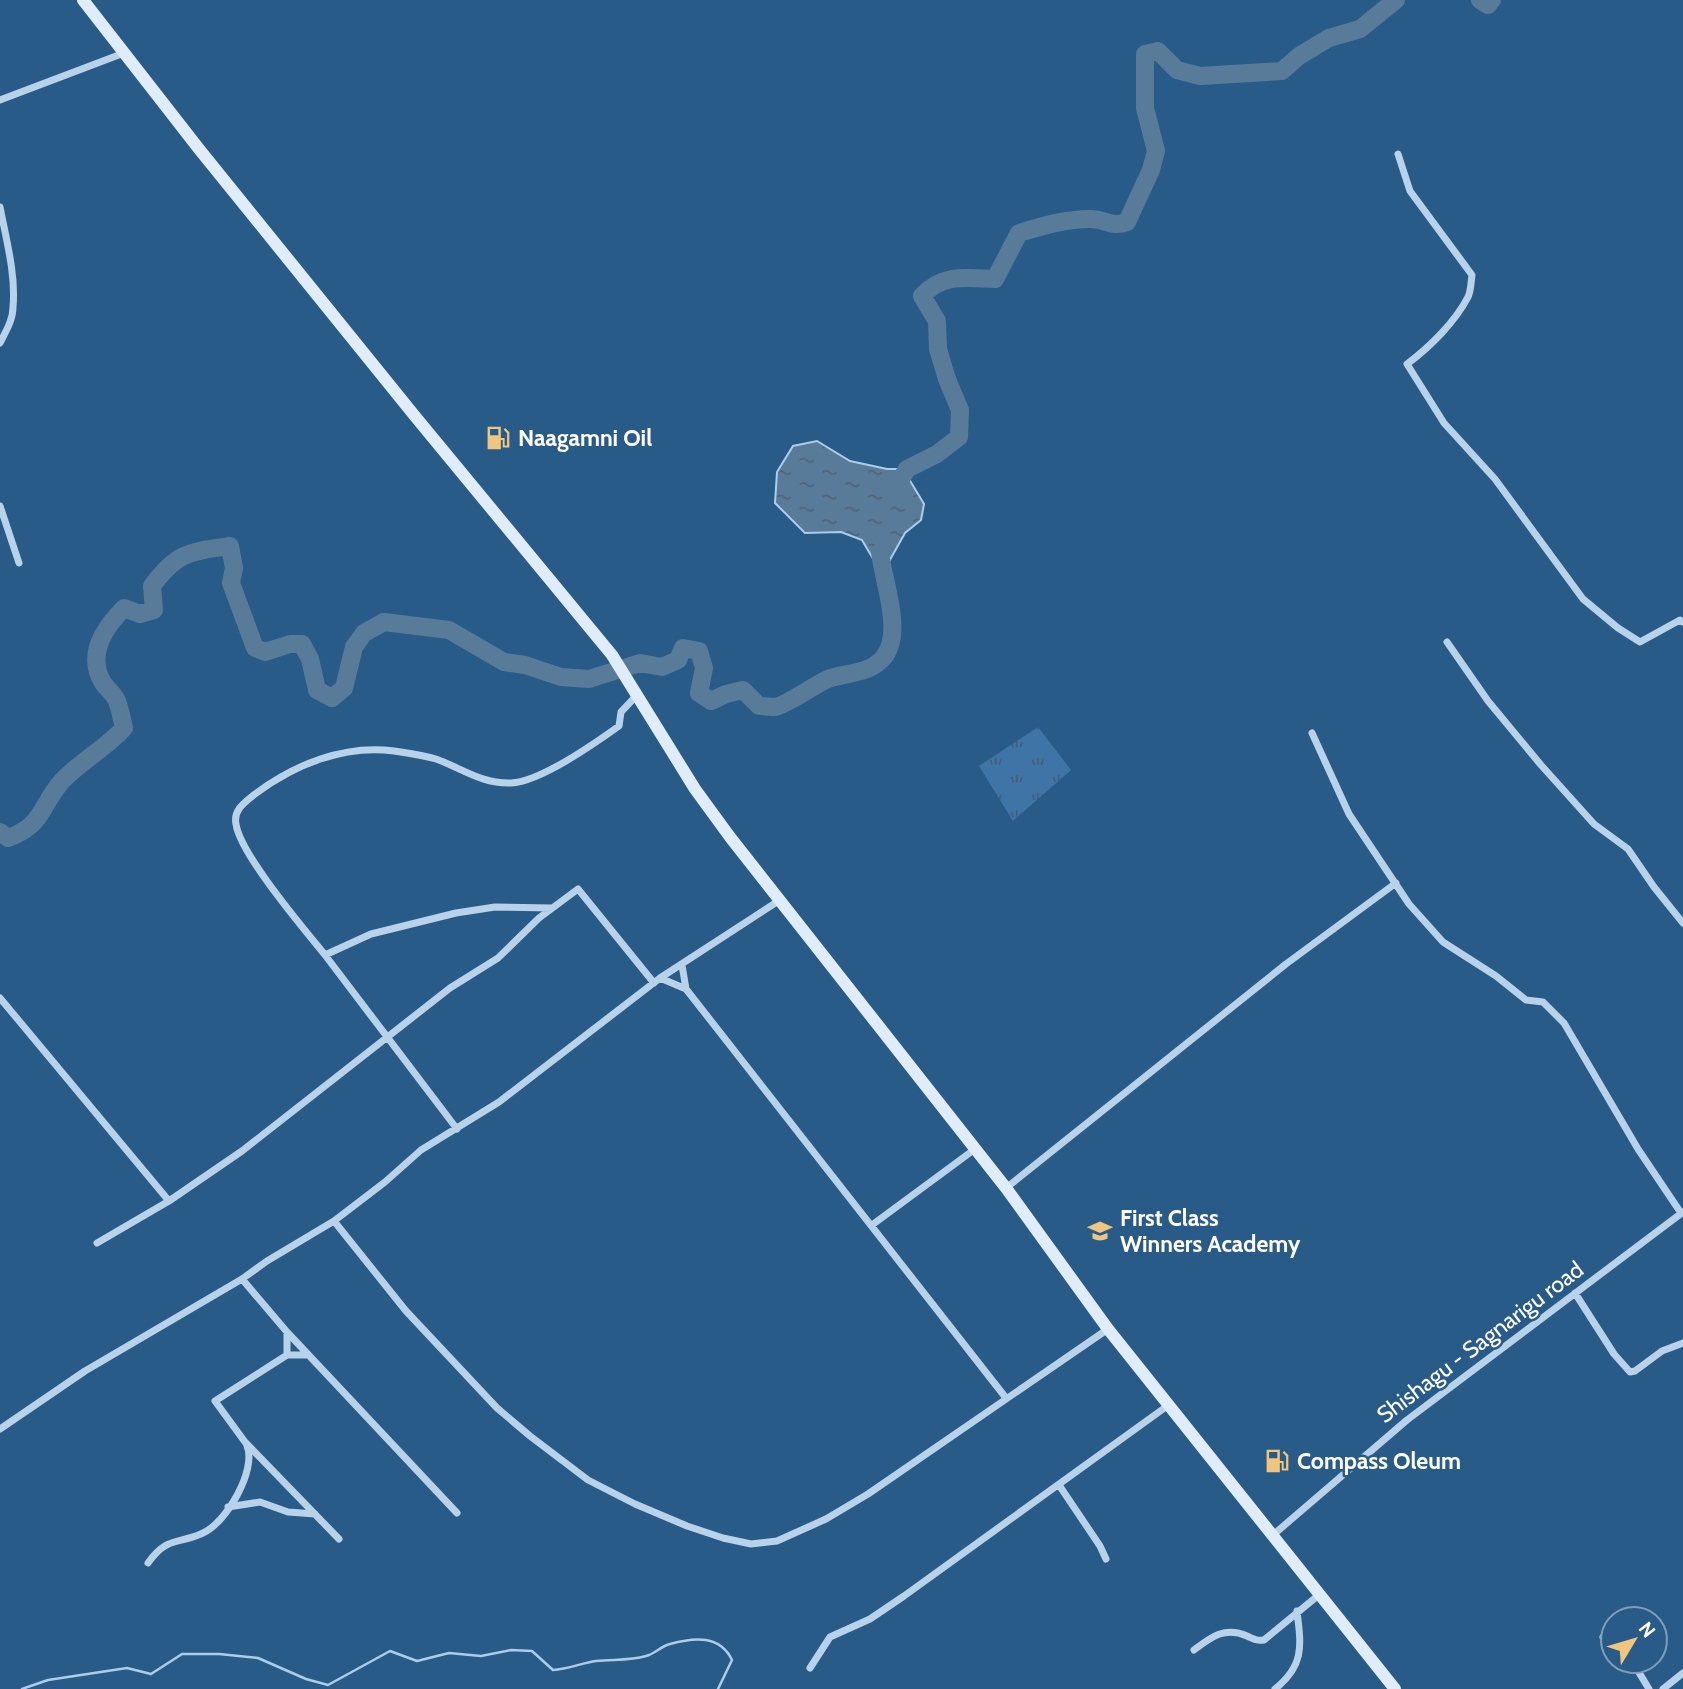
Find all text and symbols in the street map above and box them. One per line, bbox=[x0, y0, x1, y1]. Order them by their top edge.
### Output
fuel station icon: Naagamni Oil bbox=[484, 424, 512, 452]
place label: Naagamni Oil bbox=[518, 424, 652, 452]
place label: First Class Winners Academy bbox=[1120, 1204, 1301, 1258]
school or university icon: First Class Winners Academy bbox=[1086, 1217, 1114, 1245]
street label: Shishagu - Sagnarigu road bbox=[1371, 1255, 1589, 1429]
fuel station icon: Compass Oleum bbox=[1263, 1447, 1291, 1475]
place label: Compass Oleum bbox=[1297, 1447, 1461, 1475]
north arrow bbox=[1599, 1605, 1669, 1675]
text: N bbox=[1634, 1617, 1660, 1642]

